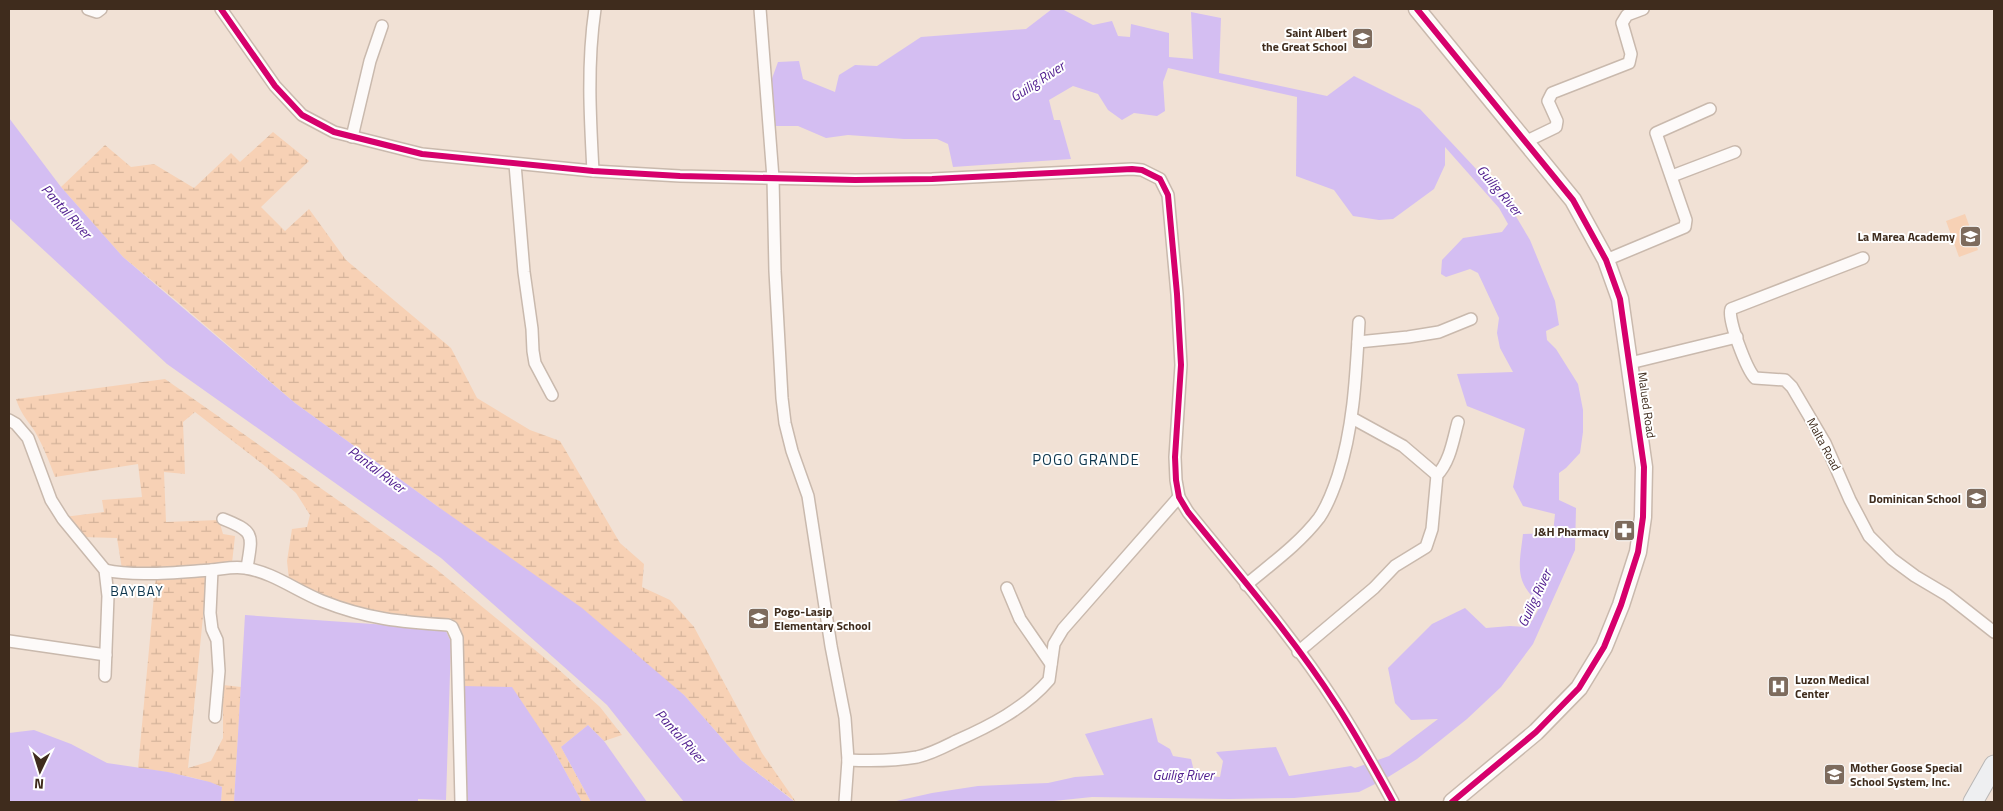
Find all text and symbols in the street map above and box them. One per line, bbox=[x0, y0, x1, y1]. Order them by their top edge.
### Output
place label: Saint Albert the Great School bbox=[1262, 23, 1348, 56]
school or university icon: Saint Albert the Great School bbox=[1351, 27, 1375, 51]
water label: Guilig River bbox=[1006, 55, 1070, 106]
water label: Guilig River bbox=[1472, 160, 1529, 221]
water label: Pantal River bbox=[37, 179, 98, 244]
school or university icon: La Marea Academy bbox=[1959, 224, 1983, 248]
place label: La Marea Academy bbox=[1857, 227, 1955, 246]
street label: Malued Road bbox=[1633, 371, 1661, 439]
street label: Malta Road bbox=[1802, 414, 1846, 474]
water label: Pantal River bbox=[344, 440, 411, 498]
district label: POGO GRANDE bbox=[1032, 448, 1140, 471]
school or university icon: Dominican School bbox=[1965, 486, 1989, 510]
place label: Dominican School bbox=[1869, 489, 1961, 508]
pharmacy icon: J&H Pharmacy bbox=[1613, 519, 1637, 543]
place label: J&H Pharmacy bbox=[1534, 522, 1609, 541]
water label: Guilig River bbox=[1512, 564, 1557, 630]
district label: BAYBAY bbox=[110, 580, 164, 601]
place label: Pogo-Lasip Elementary School bbox=[774, 602, 871, 635]
school or university icon: Pogo-Lasip Elementary School bbox=[746, 606, 770, 630]
place label: Luzon Medical Center bbox=[1795, 670, 1869, 703]
hospital icon: Luzon Medical Center bbox=[1767, 674, 1791, 698]
water label: Pantal River bbox=[651, 704, 712, 769]
north arrow bbox=[15, 746, 65, 796]
place label: Mother Goose Special School System, Inc. bbox=[1850, 758, 1962, 791]
school or university icon: Mother Goose Special School System, Inc. bbox=[1822, 762, 1846, 786]
water label: Guilig River bbox=[1152, 764, 1215, 785]
text: N bbox=[33, 774, 45, 795]

